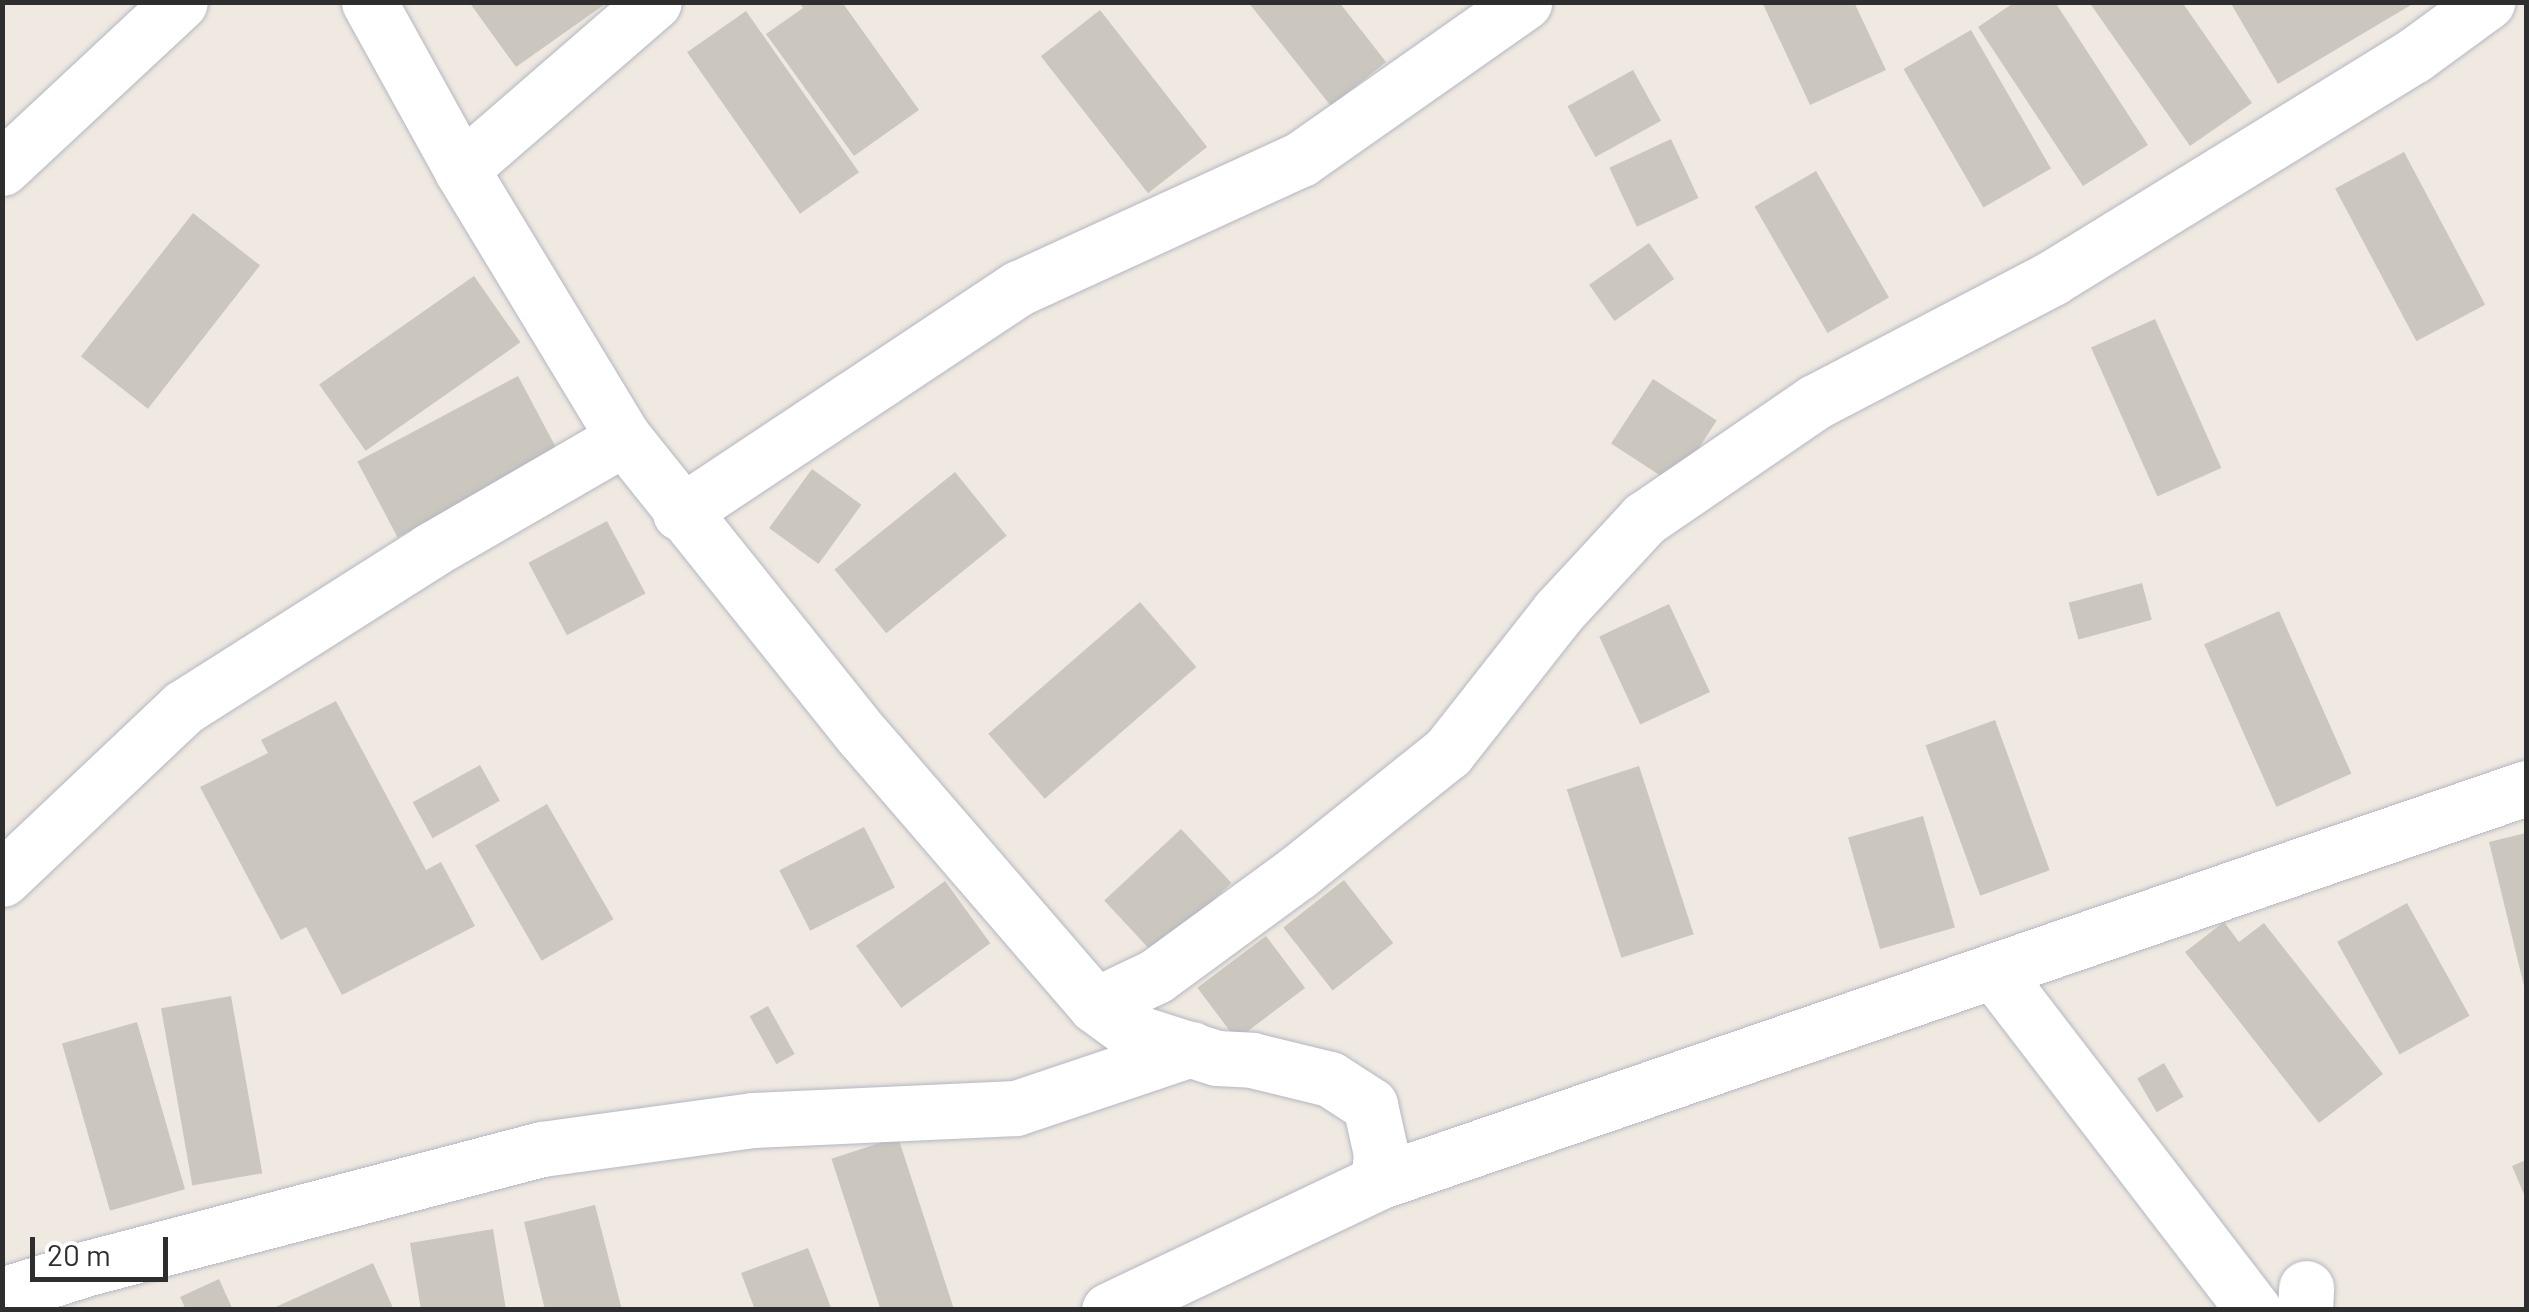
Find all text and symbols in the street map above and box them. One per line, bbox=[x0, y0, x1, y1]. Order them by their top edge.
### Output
scale bar bbox=[35, 1217, 172, 1279]
text: 20 m bbox=[47, 1236, 111, 1272]

